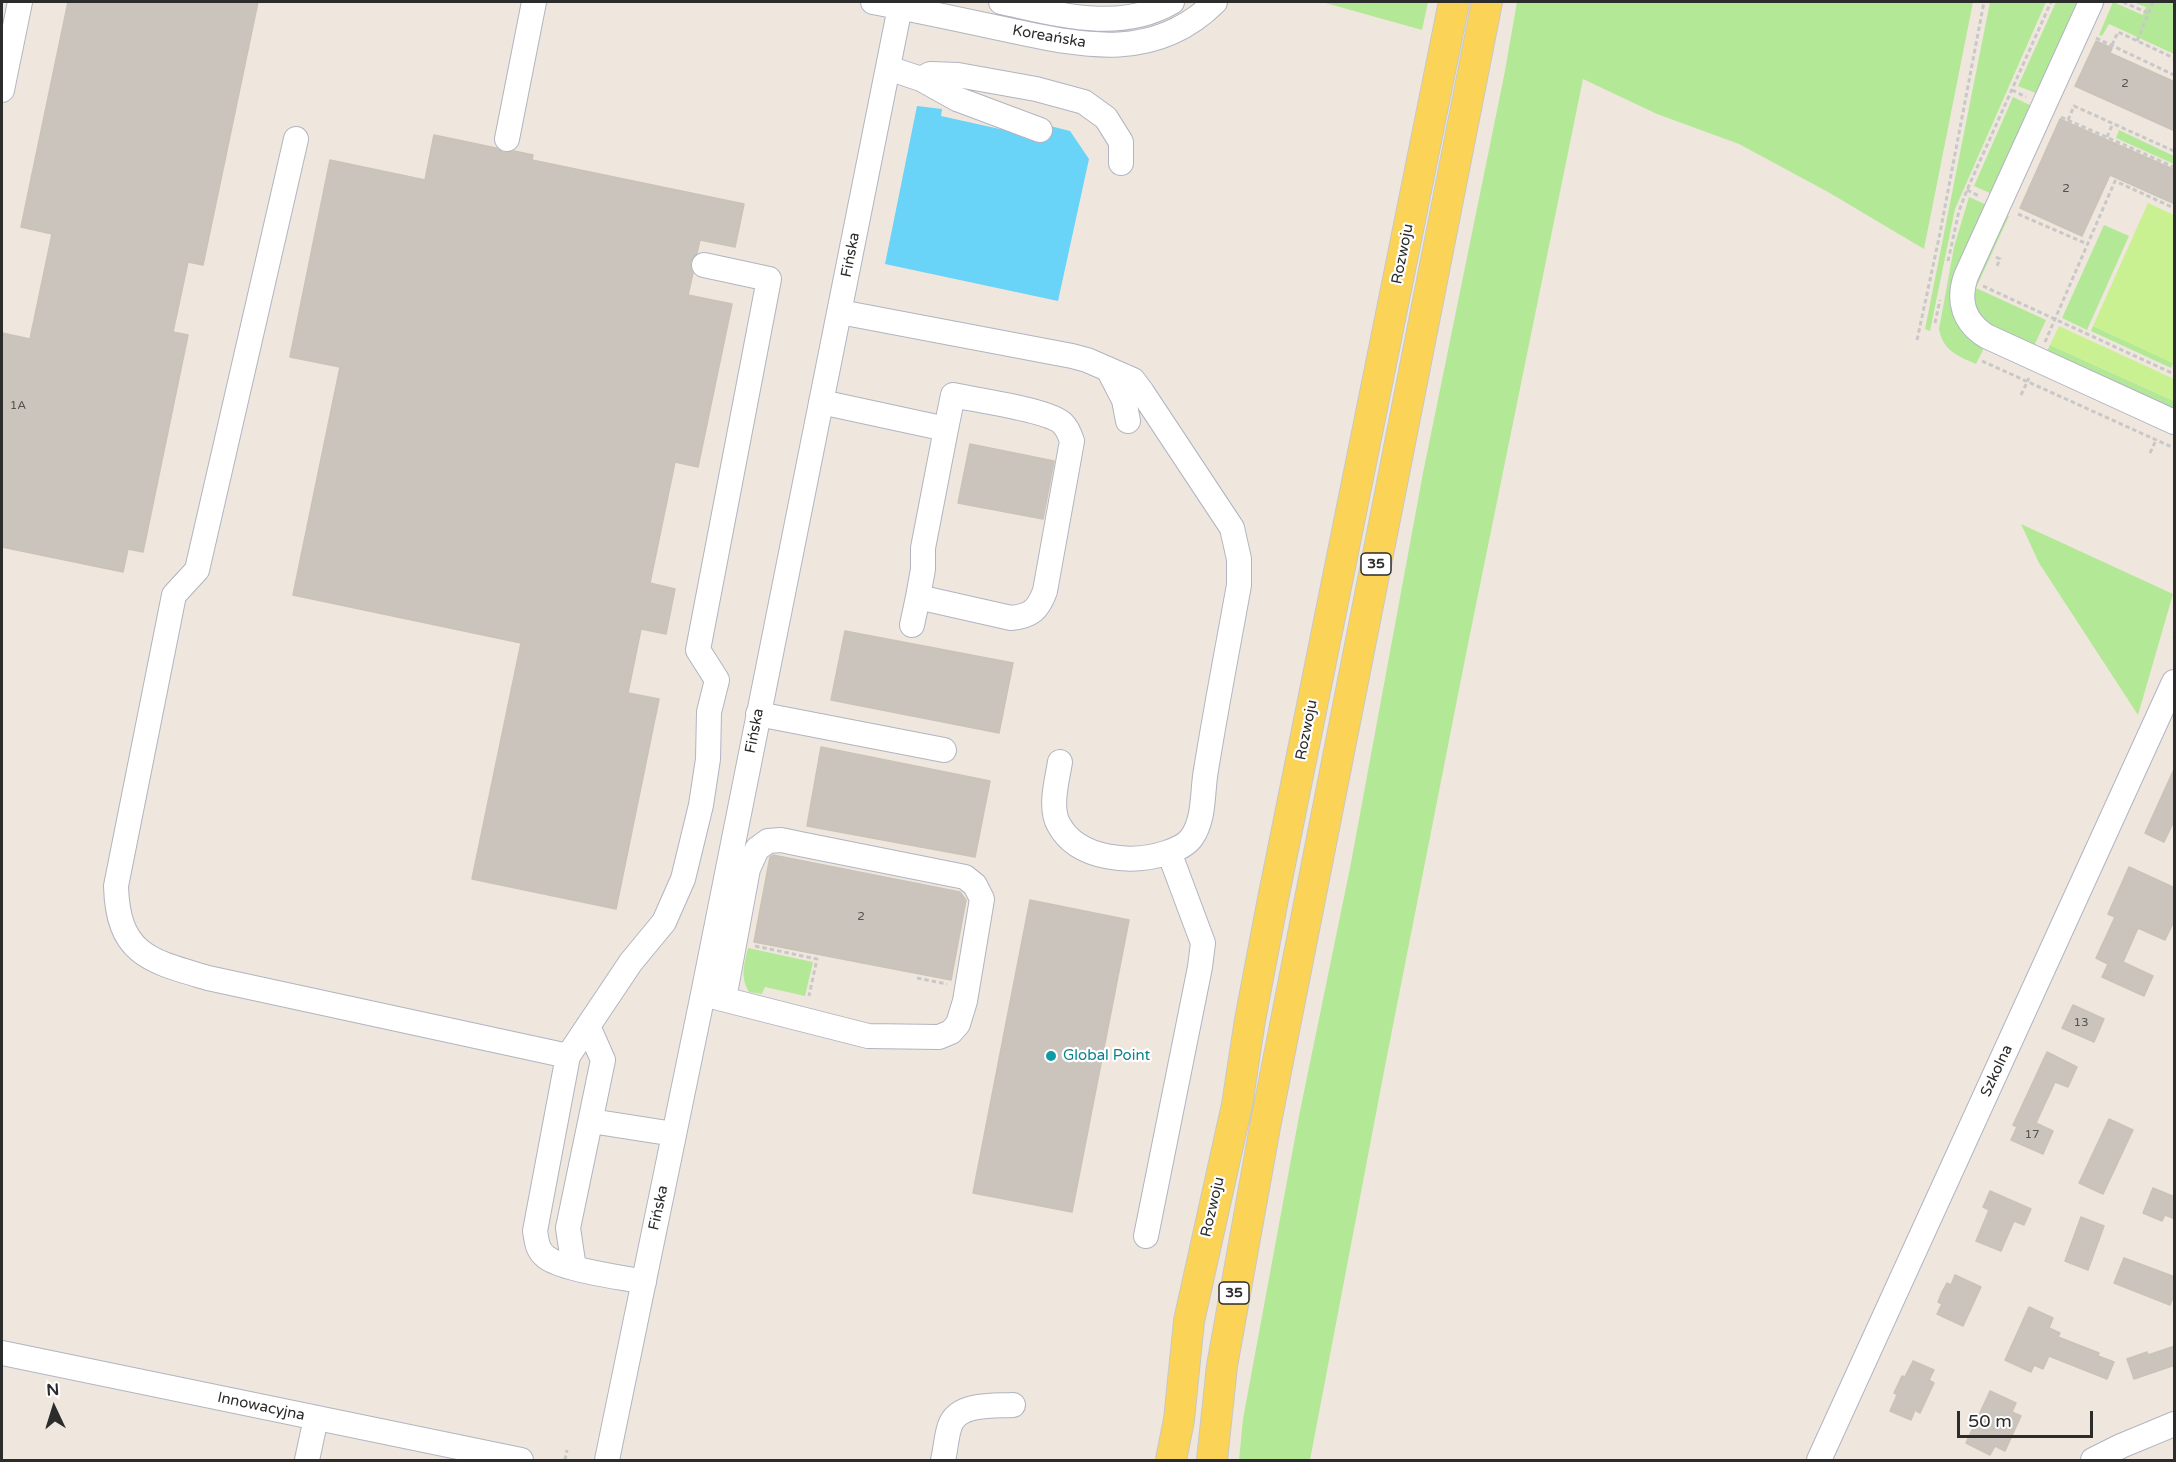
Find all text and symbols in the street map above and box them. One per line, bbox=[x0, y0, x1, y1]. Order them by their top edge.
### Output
street label: Koreańska bbox=[1011, 22, 1087, 52]
house number: 2 bbox=[2121, 77, 2129, 91]
house number: 2 bbox=[2062, 182, 2070, 196]
street label: Rozwoju bbox=[1388, 222, 1418, 286]
street label: Fińska bbox=[838, 231, 864, 279]
house number: 1A bbox=[10, 399, 26, 413]
road number: 35 bbox=[1361, 553, 1391, 575]
street label: Rozwoju bbox=[1292, 698, 1322, 762]
street label: Fińska bbox=[742, 707, 768, 755]
house number: 2 bbox=[857, 910, 865, 924]
house number: 13 bbox=[2073, 1016, 2089, 1030]
street label: Szkolna bbox=[1977, 1042, 2017, 1100]
place label: Global Point bbox=[1063, 1047, 1150, 1065]
marker: Global Point bbox=[1044, 1049, 1058, 1063]
house number: 17 bbox=[2024, 1128, 2040, 1142]
street label: Rozwoju bbox=[1197, 1175, 1229, 1239]
street label: Fińska bbox=[645, 1184, 673, 1232]
road number: 35 bbox=[1219, 1282, 1249, 1304]
north arrow bbox=[24, 1378, 84, 1438]
text: N bbox=[46, 1380, 60, 1400]
street label: Innowacyjna bbox=[216, 1389, 306, 1425]
scale bar bbox=[1960, 1399, 2096, 1437]
text: 50 m bbox=[1968, 1410, 2012, 1432]

